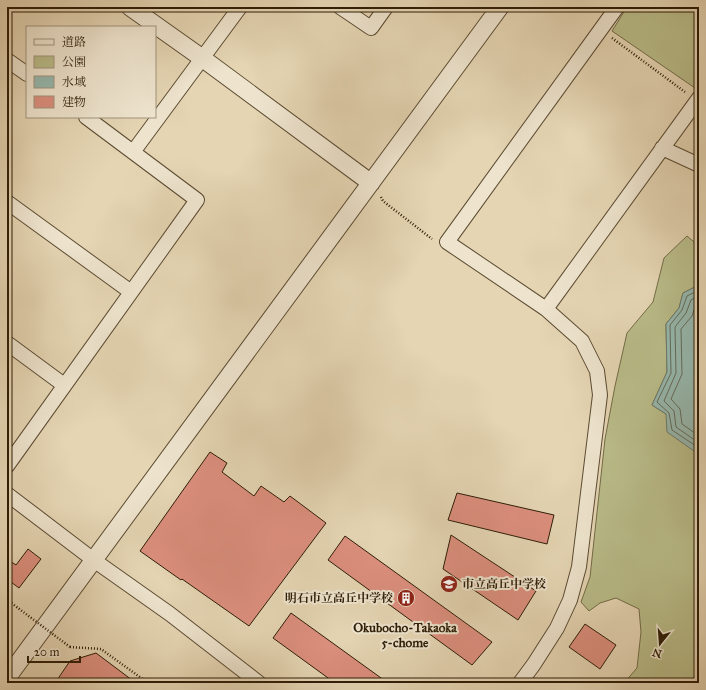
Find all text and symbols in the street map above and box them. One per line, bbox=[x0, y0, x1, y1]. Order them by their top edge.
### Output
legend bbox=[26, 26, 156, 118]
text: 道路 bbox=[62, 35, 86, 49]
text: 公園 bbox=[62, 55, 86, 69]
text: 水域 bbox=[62, 75, 86, 89]
text: 建物 bbox=[62, 95, 86, 109]
school or university icon: 市立高丘中学校 bbox=[439, 574, 459, 594]
place label: 市立高丘中学校 bbox=[462, 577, 546, 591]
building icon: 明石市立高丘中学校 bbox=[396, 588, 416, 608]
place label: 明石市立高丘中学校 bbox=[285, 591, 393, 605]
district label: Okubocho-Takaoka 5-chome bbox=[353, 620, 457, 651]
north arrow bbox=[640, 624, 680, 664]
scale bar bbox=[28, 638, 80, 664]
text: 20 m bbox=[34, 645, 60, 659]
text: N bbox=[650, 645, 664, 661]

